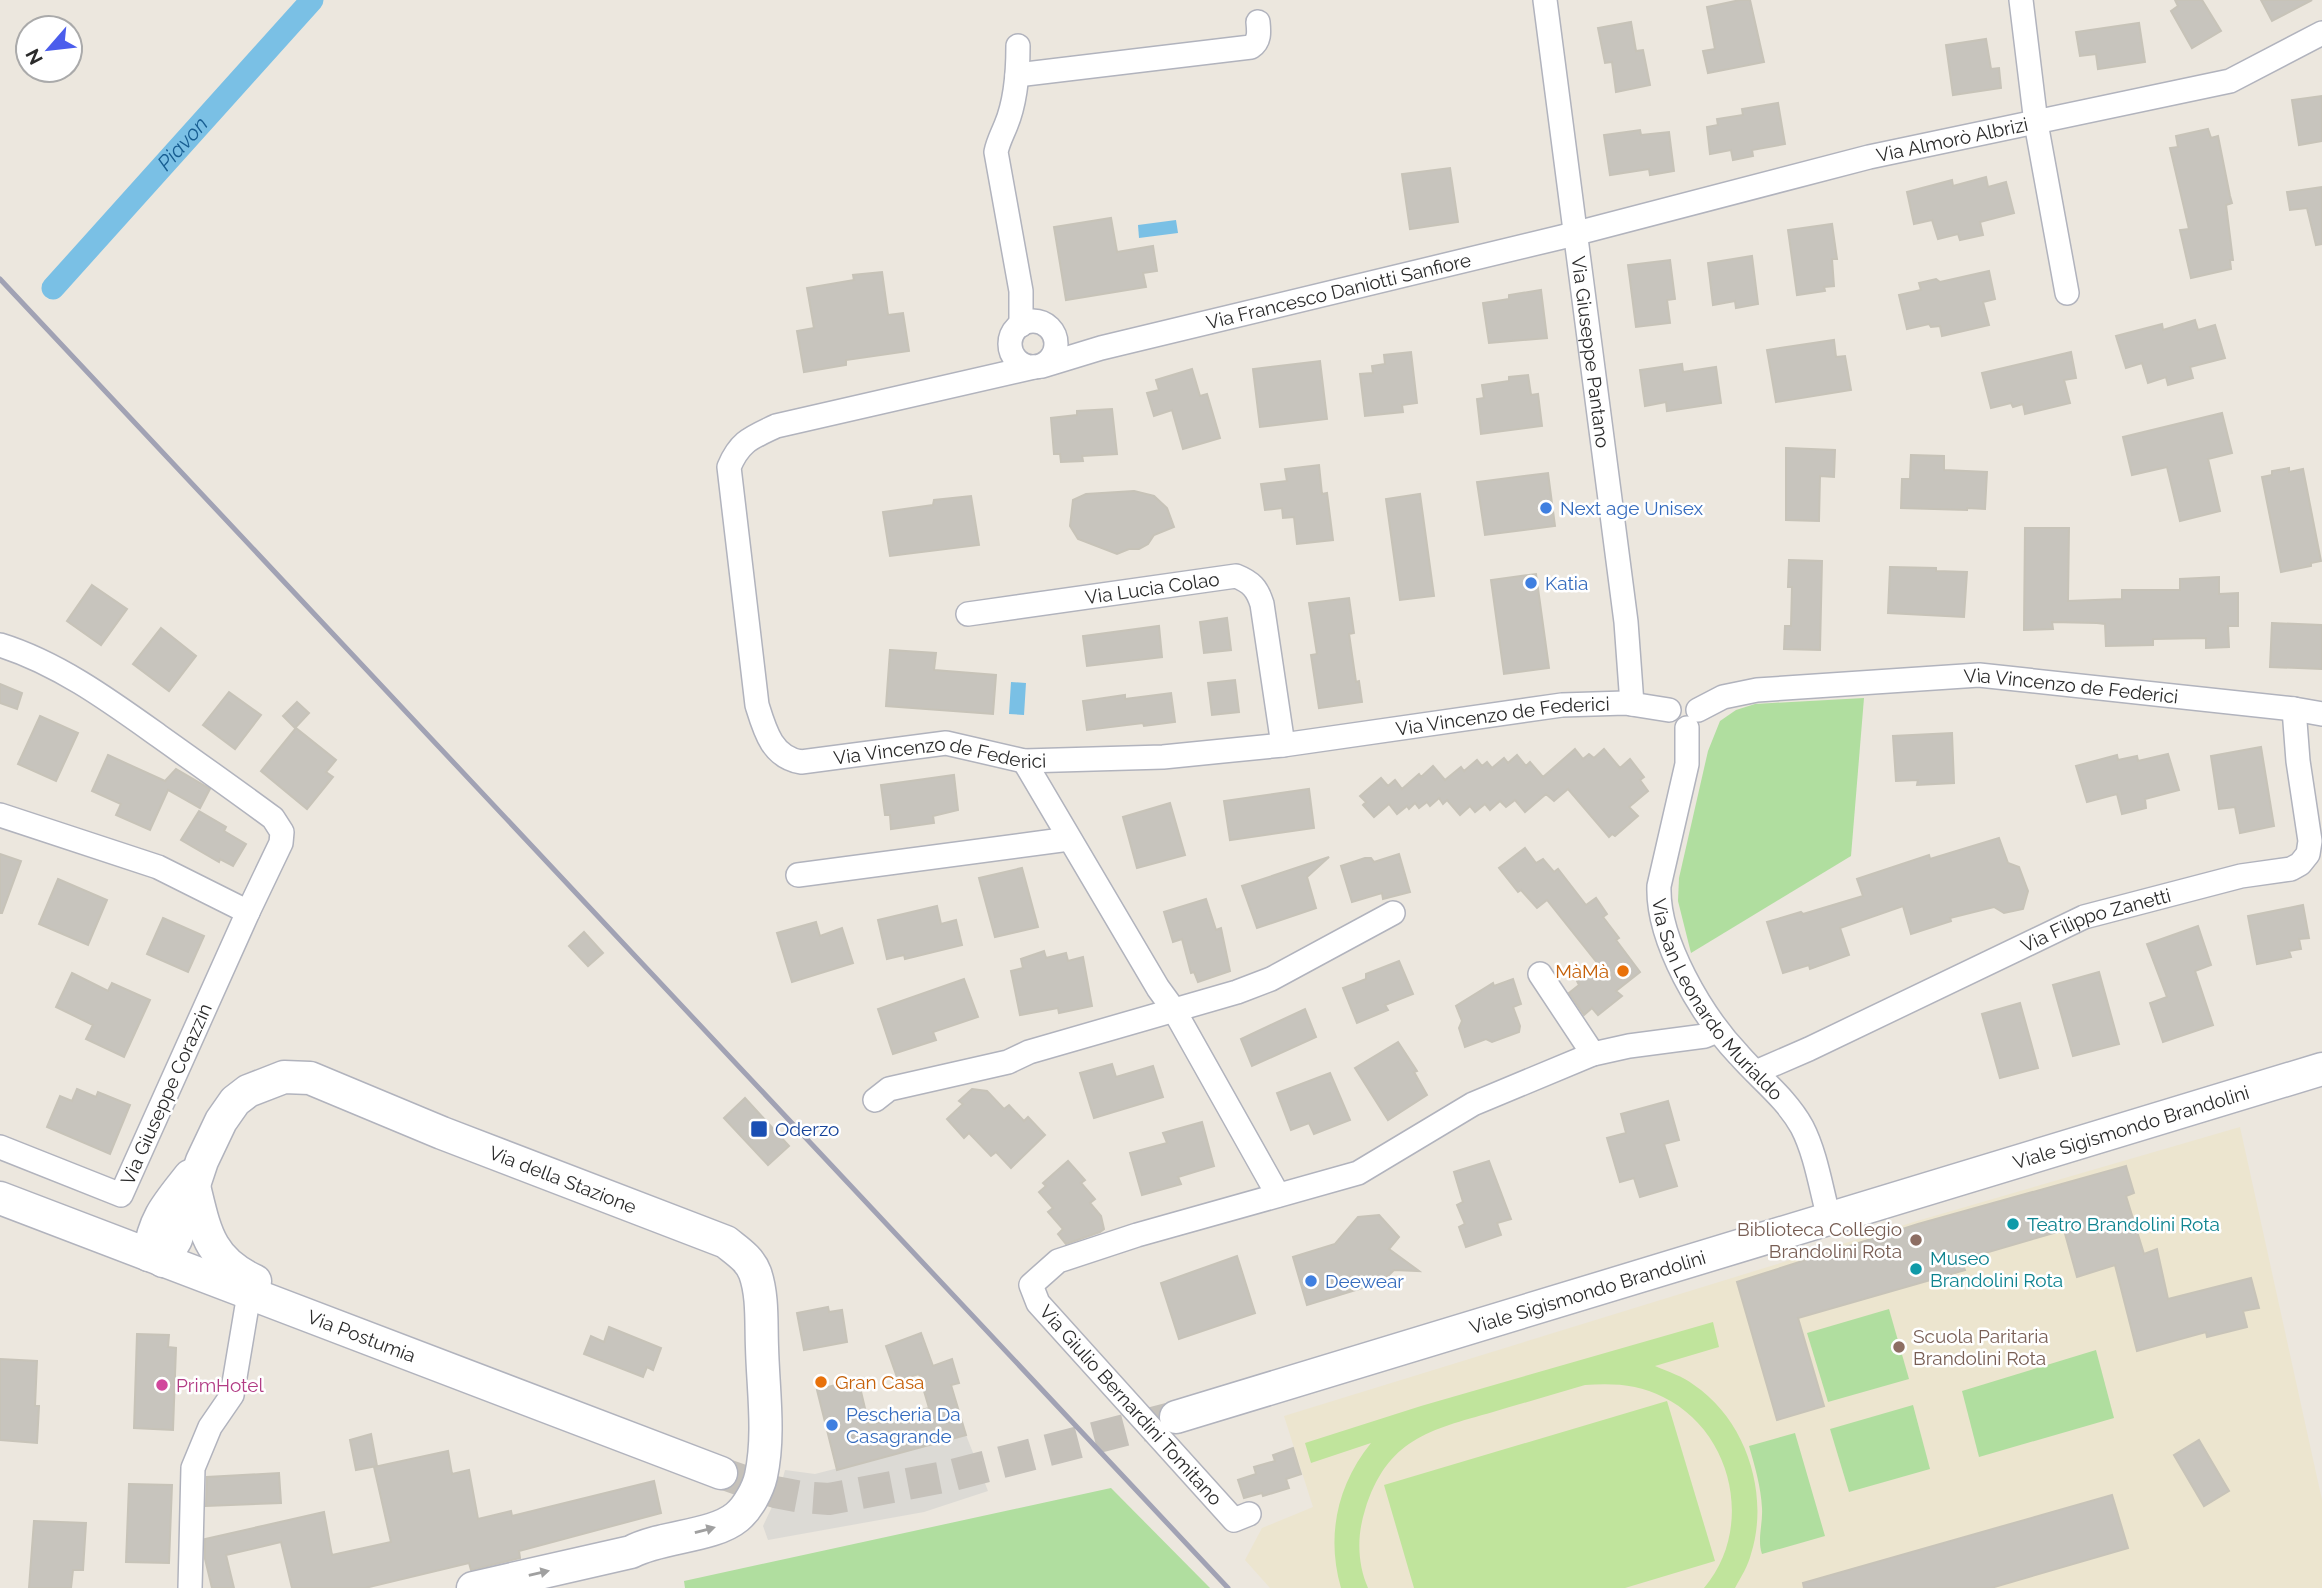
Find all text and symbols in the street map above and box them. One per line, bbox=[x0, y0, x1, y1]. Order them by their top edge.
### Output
north arrow bbox=[14, 14, 84, 84]
text: N bbox=[21, 45, 47, 69]
water label: Piavon bbox=[152, 111, 213, 175]
street label: Via Almorò Albrizi bbox=[1874, 113, 2030, 166]
street label: Via Francesco Daniotti Sanfiore bbox=[1204, 248, 1473, 333]
street label: Via Giuseppe Pantano bbox=[1567, 255, 1614, 449]
place label: Next age Unisex bbox=[1560, 497, 1704, 519]
marker: Next age Unisex bbox=[1538, 500, 1554, 516]
street label: Via Lucia Colao bbox=[1083, 567, 1221, 608]
place label: Katia bbox=[1545, 572, 1588, 594]
marker: Katia bbox=[1523, 575, 1539, 591]
street label: Via Vincenzo de Federici bbox=[1963, 664, 2179, 707]
street label: Via Vincenzo de Federici bbox=[1394, 692, 1610, 740]
street label: Via Vincenzo de Federici bbox=[832, 732, 1046, 772]
street label: Via Filippo Zanetti bbox=[2017, 884, 2173, 957]
street label: Via San Leonardo Murialdo bbox=[1648, 897, 1788, 1104]
place label: MàMà bbox=[1555, 960, 1609, 982]
marker: MàMà bbox=[1615, 963, 1631, 979]
street label: Via Giuseppe Corazzin bbox=[116, 1000, 216, 1188]
street label: Viale Sigismondo Brandolini bbox=[2010, 1081, 2252, 1173]
place label: Oderzo bbox=[775, 1118, 839, 1140]
marker: Oderzo bbox=[749, 1119, 769, 1139]
street label: Via della Stazione bbox=[486, 1141, 640, 1218]
place label: Teatro Brandolini Rota bbox=[2027, 1213, 2220, 1235]
marker: Teatro Brandolini Rota bbox=[2005, 1216, 2021, 1232]
place label: Biblioteca Collegio Brandolini Rota bbox=[1737, 1218, 1902, 1262]
marker: Biblioteca Collegio Brandolini Rota bbox=[1908, 1232, 1924, 1248]
street label: Viale Sigismondo Brandolini bbox=[1467, 1246, 1708, 1338]
place label: Museo Brandolini Rota bbox=[1930, 1247, 2063, 1291]
marker: Museo Brandolini Rota bbox=[1908, 1261, 1924, 1277]
place label: Deewear bbox=[1325, 1270, 1404, 1292]
marker: Deewear bbox=[1303, 1273, 1319, 1289]
street label: Via Giulio Bernardini Tomitano bbox=[1035, 1300, 1227, 1510]
street label: Via Postumia bbox=[304, 1305, 419, 1367]
place label: Scuola Paritaria Brandolini Rota bbox=[1913, 1325, 2049, 1369]
marker: Scuola Paritaria Brandolini Rota bbox=[1891, 1339, 1907, 1355]
place label: Gran Casa bbox=[835, 1371, 924, 1393]
place label: PrimHotel bbox=[176, 1374, 264, 1396]
marker: Gran Casa bbox=[813, 1374, 829, 1390]
marker: PrimHotel bbox=[154, 1377, 170, 1393]
place label: Pescheria Da Casagrande bbox=[846, 1403, 961, 1447]
marker: Pescheria Da Casagrande bbox=[824, 1417, 840, 1433]
one-way arrow bbox=[695, 1524, 716, 1534]
one-way arrow bbox=[528, 1567, 550, 1578]

